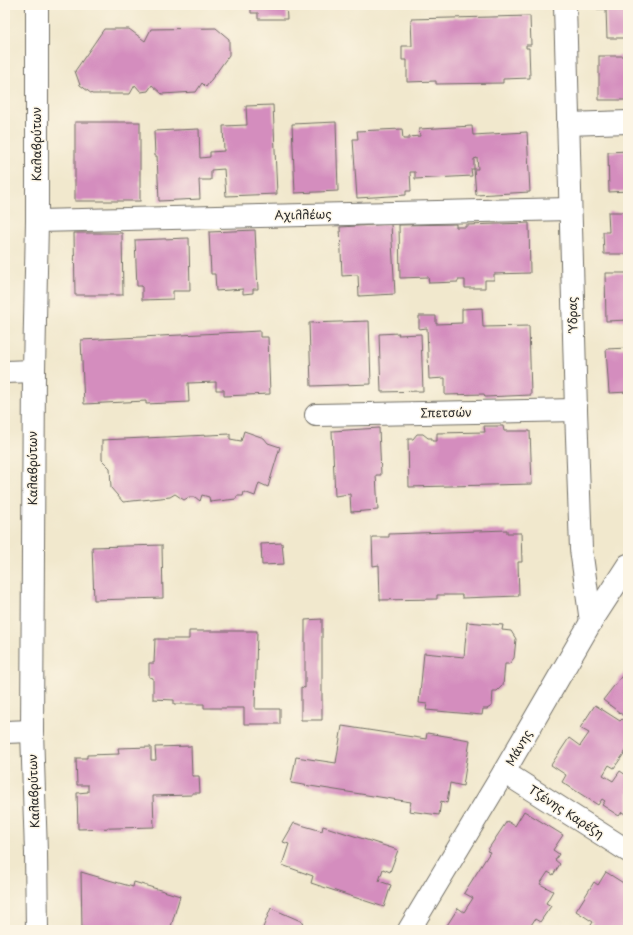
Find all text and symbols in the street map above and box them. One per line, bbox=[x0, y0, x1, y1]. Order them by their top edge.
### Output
street label: Καλαβρύτων bbox=[27, 107, 45, 181]
street label: Αχιλλέως bbox=[274, 205, 332, 223]
street label: Ύδρας bbox=[562, 296, 582, 334]
street label: Σπετσών bbox=[420, 403, 472, 421]
street label: Καλαβρύτων bbox=[23, 431, 41, 505]
street label: Μάνης bbox=[501, 726, 536, 769]
street label: Καλαβρύτων bbox=[23, 754, 43, 829]
street label: Τζένης Καρέζη bbox=[525, 780, 608, 842]

